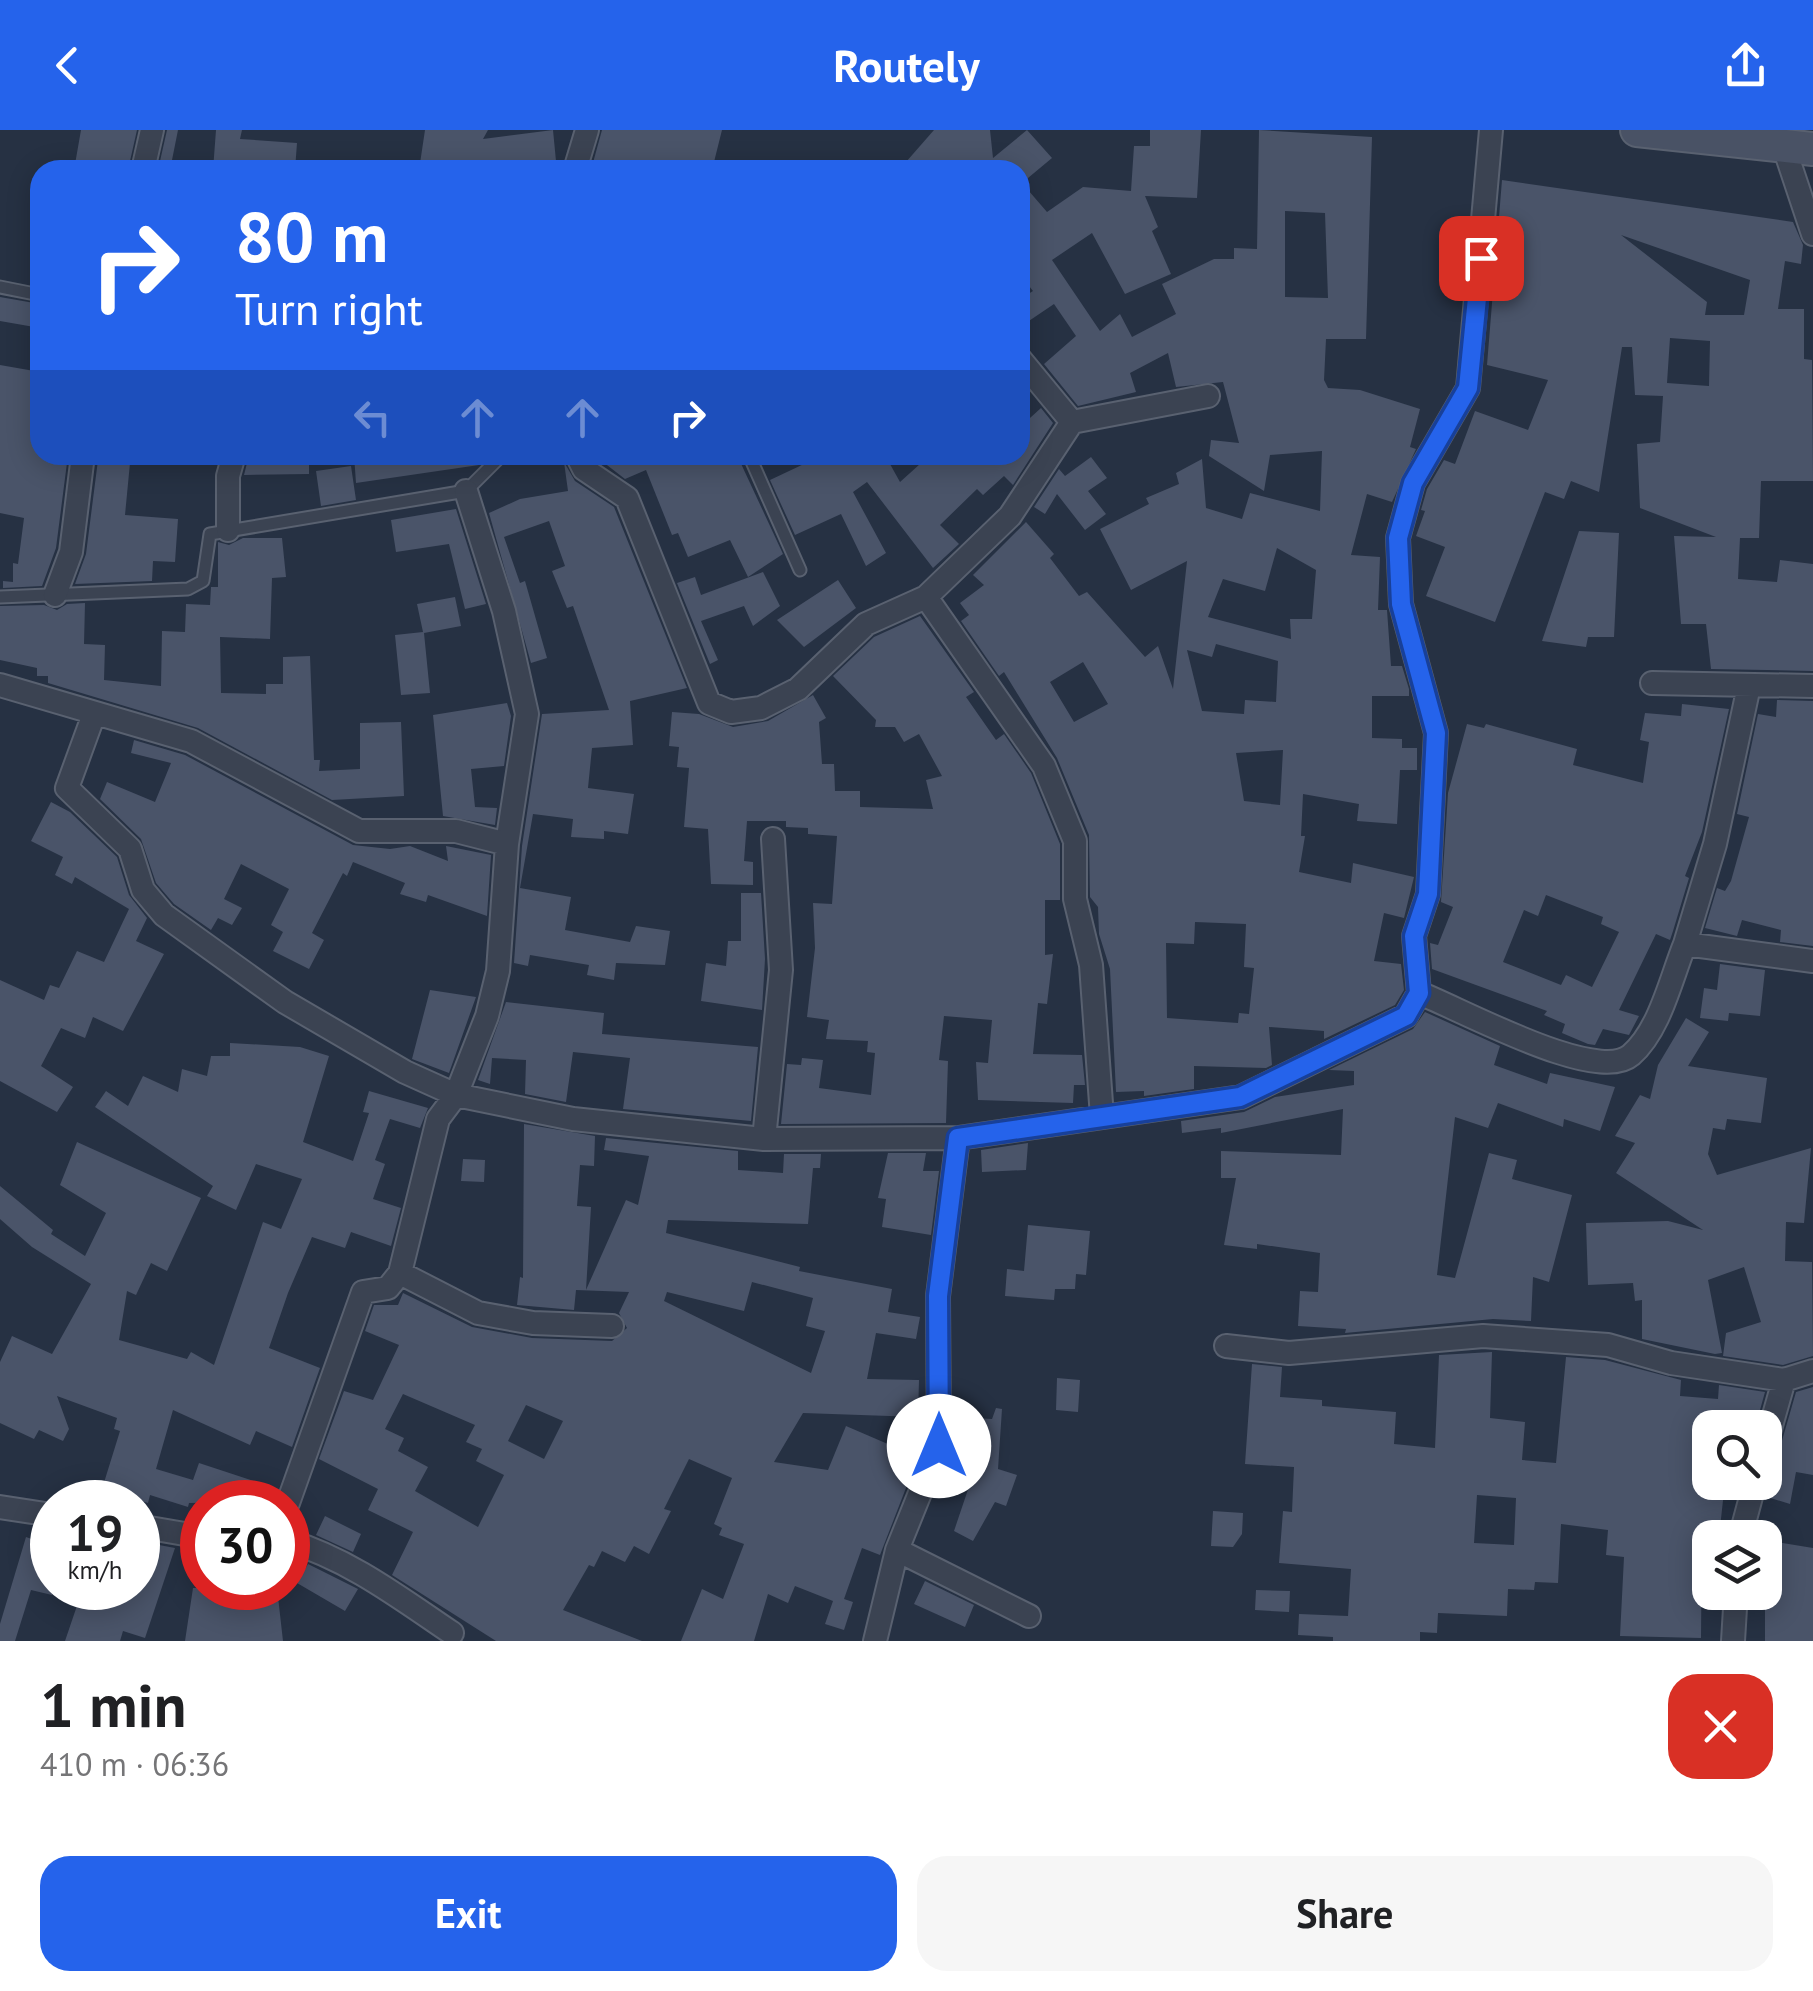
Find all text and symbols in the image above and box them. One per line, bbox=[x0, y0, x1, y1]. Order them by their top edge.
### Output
text: Routely bbox=[833, 36, 980, 94]
icon: back bbox=[40, 38, 95, 93]
icon: share bbox=[1718, 38, 1773, 93]
text: 80 m bbox=[235, 191, 388, 281]
icon: right bbox=[70, 200, 200, 330]
pin bbox=[1439, 216, 1524, 301]
icon: arrive bbox=[1454, 231, 1509, 286]
text: Turn right bbox=[235, 279, 423, 337]
icon: left bbox=[345, 390, 400, 445]
icon: ahead bbox=[450, 390, 505, 445]
icon: ahead bbox=[555, 390, 610, 445]
icon: right bbox=[660, 390, 715, 445]
position arrow bbox=[887, 1394, 991, 1498]
map controls bbox=[1692, 1410, 1782, 1610]
button: search bbox=[1692, 1410, 1782, 1500]
speed limit sign: 30 bbox=[180, 1480, 310, 1610]
text: 19 bbox=[67, 1500, 123, 1565]
button: layers bbox=[1692, 1520, 1782, 1610]
text: km/h bbox=[68, 1554, 122, 1586]
text: 1 min bbox=[40, 1666, 186, 1744]
button: close bbox=[1668, 1674, 1773, 1779]
text: 410 m · 06:36 bbox=[40, 1743, 229, 1785]
button: Exit bbox=[40, 1856, 897, 1971]
button: Share bbox=[917, 1856, 1773, 1971]

